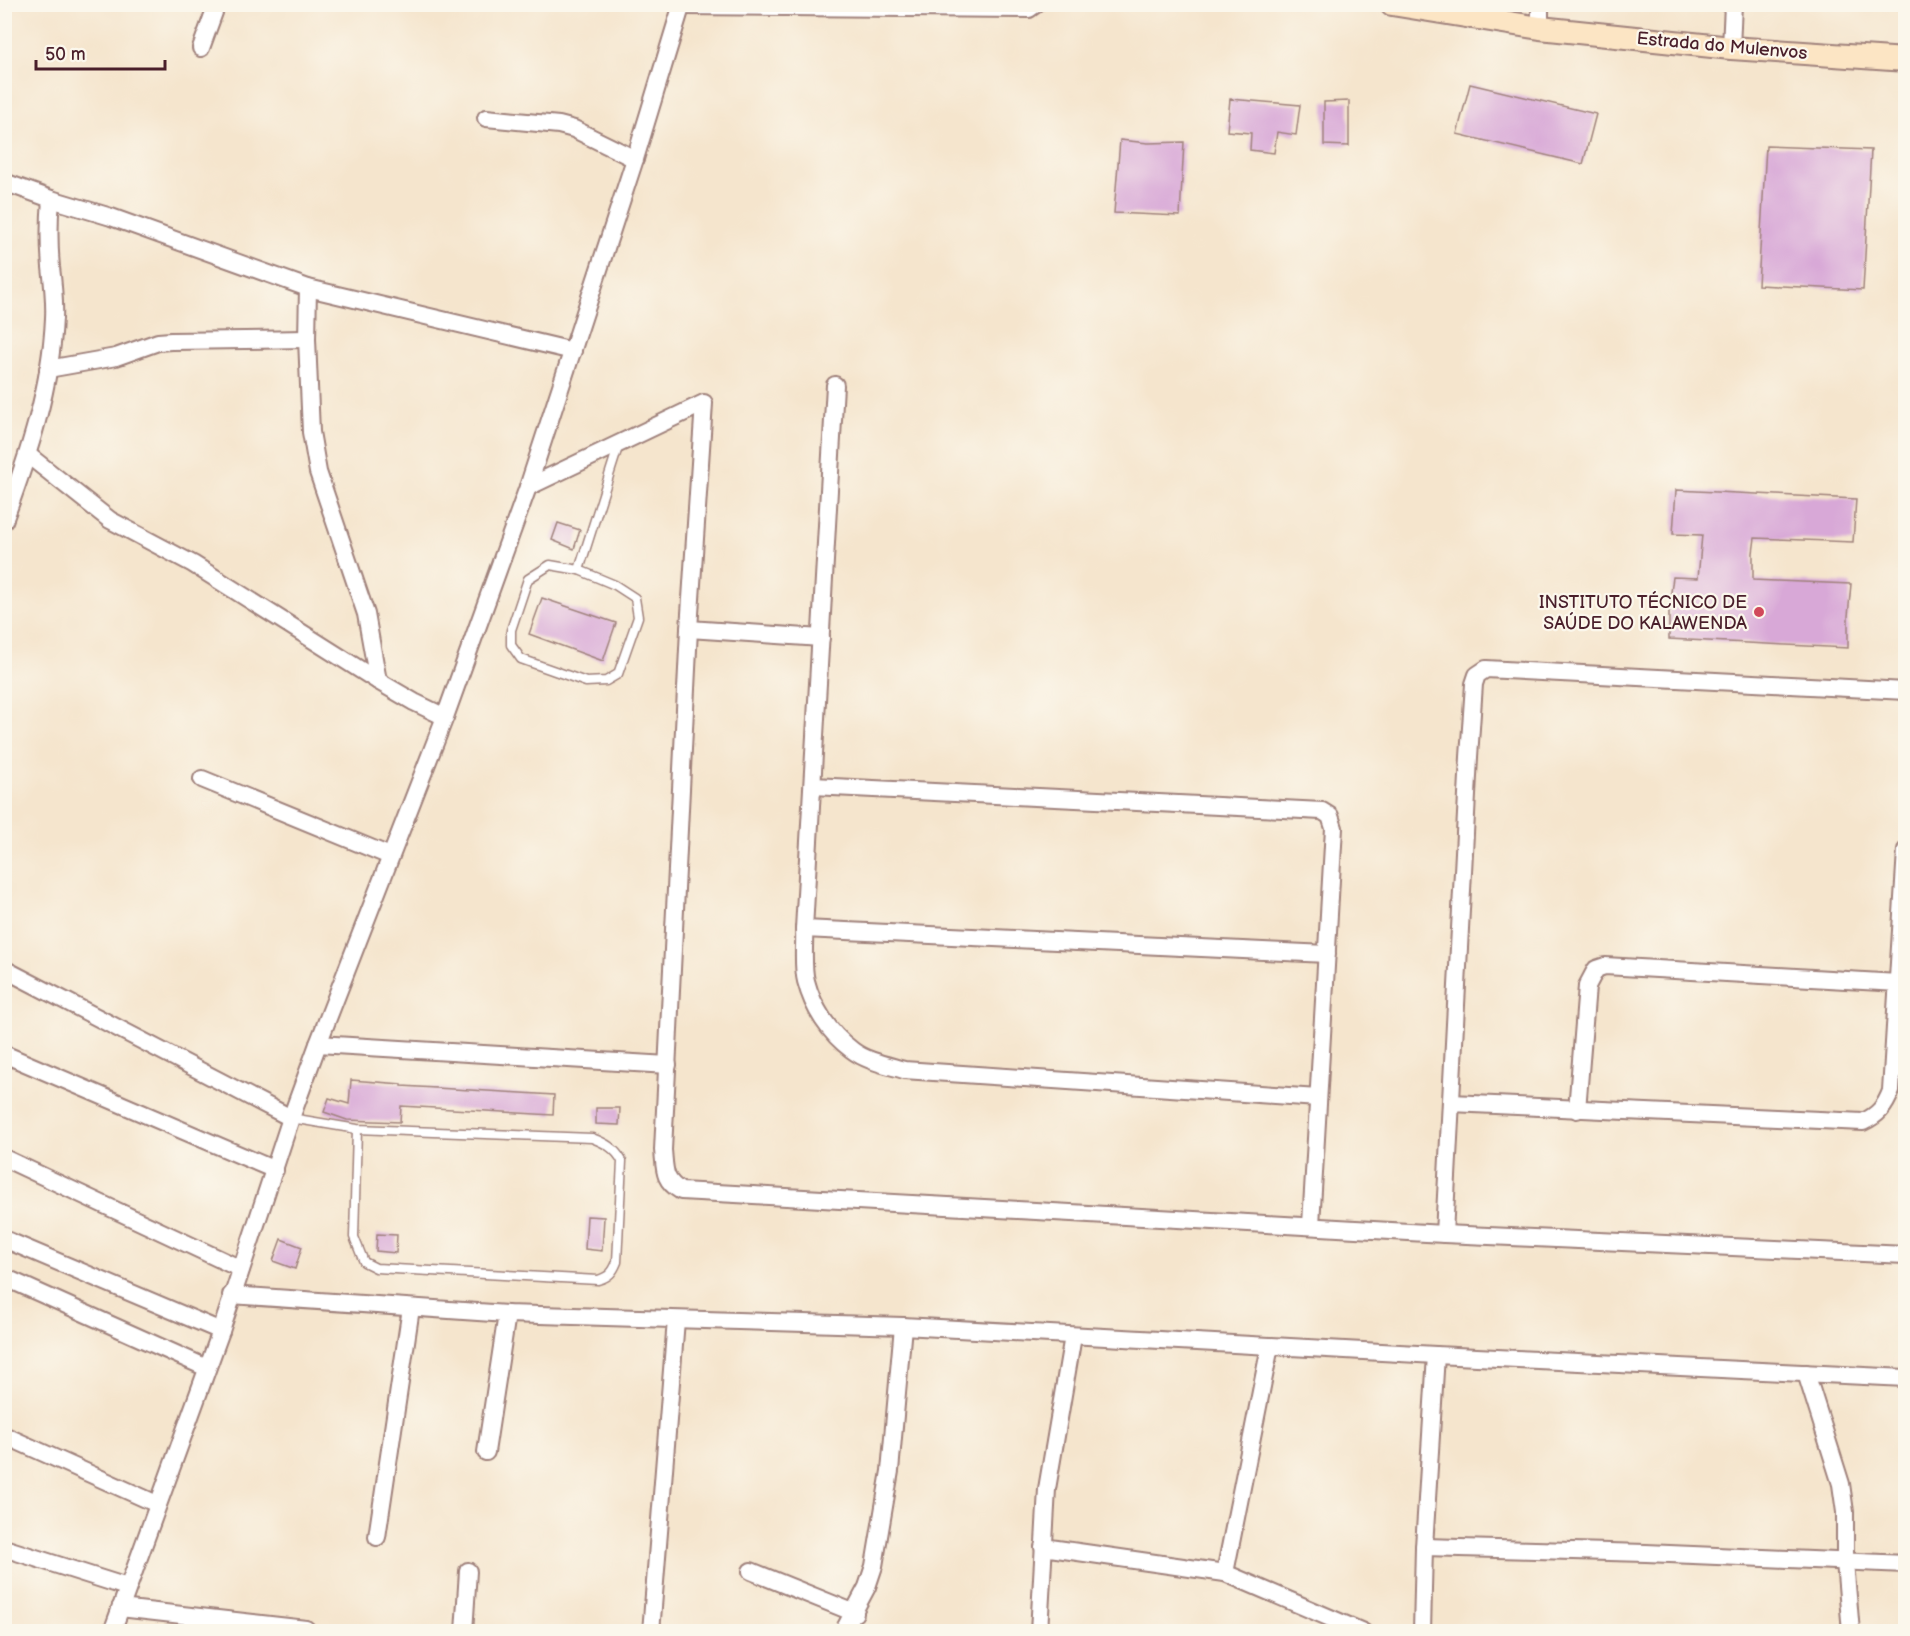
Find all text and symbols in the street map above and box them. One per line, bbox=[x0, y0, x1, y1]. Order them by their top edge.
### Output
street label: Estrada do Mulenvos bbox=[1636, 28, 1808, 64]
scale bar bbox=[36, 33, 165, 71]
text: 50 m bbox=[45, 44, 86, 65]
place label: INSTITUTO TÉCNICO DE SAÚDE DO KALAWENDA bbox=[1539, 590, 1747, 634]
marker: INSTITUTO TÉCNICO DE SAÚDE DO KALAWENDA bbox=[1752, 605, 1766, 619]

